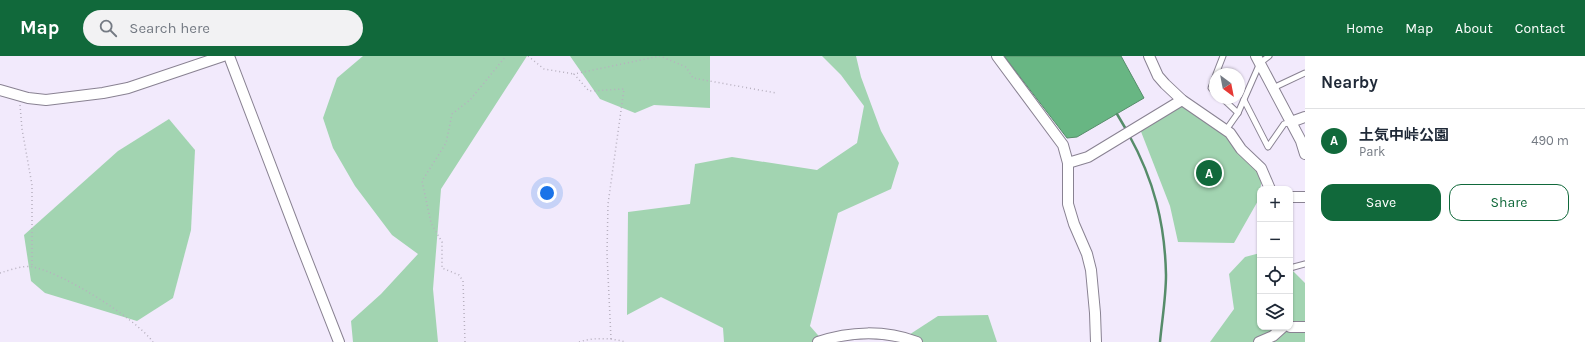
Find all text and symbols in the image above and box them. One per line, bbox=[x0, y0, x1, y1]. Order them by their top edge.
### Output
search box bbox=[83, 10, 363, 46]
text: Map bbox=[20, 17, 59, 39]
icon: search bbox=[97, 17, 119, 39]
text: Search here bbox=[129, 19, 210, 37]
text: Home bbox=[1346, 20, 1383, 37]
text: Map bbox=[1405, 20, 1433, 37]
text: About bbox=[1455, 20, 1493, 37]
text: Contact bbox=[1515, 20, 1565, 37]
north arrow bbox=[1209, 68, 1245, 104]
text: Nearby bbox=[1321, 72, 1378, 92]
text: 土気中峠公園 bbox=[1359, 126, 1449, 144]
text: A bbox=[1330, 133, 1338, 148]
text: 490 m bbox=[1531, 133, 1569, 148]
text: Park bbox=[1359, 144, 1385, 159]
pin: A bbox=[1196, 158, 1222, 188]
your location bbox=[537, 183, 557, 203]
button: Save bbox=[1321, 184, 1441, 221]
button: Share bbox=[1449, 184, 1569, 221]
map controls bbox=[1257, 186, 1293, 330]
button: + bbox=[1257, 186, 1293, 222]
button: − bbox=[1257, 222, 1293, 258]
button: locate bbox=[1257, 258, 1293, 294]
button: layers bbox=[1257, 294, 1293, 330]

